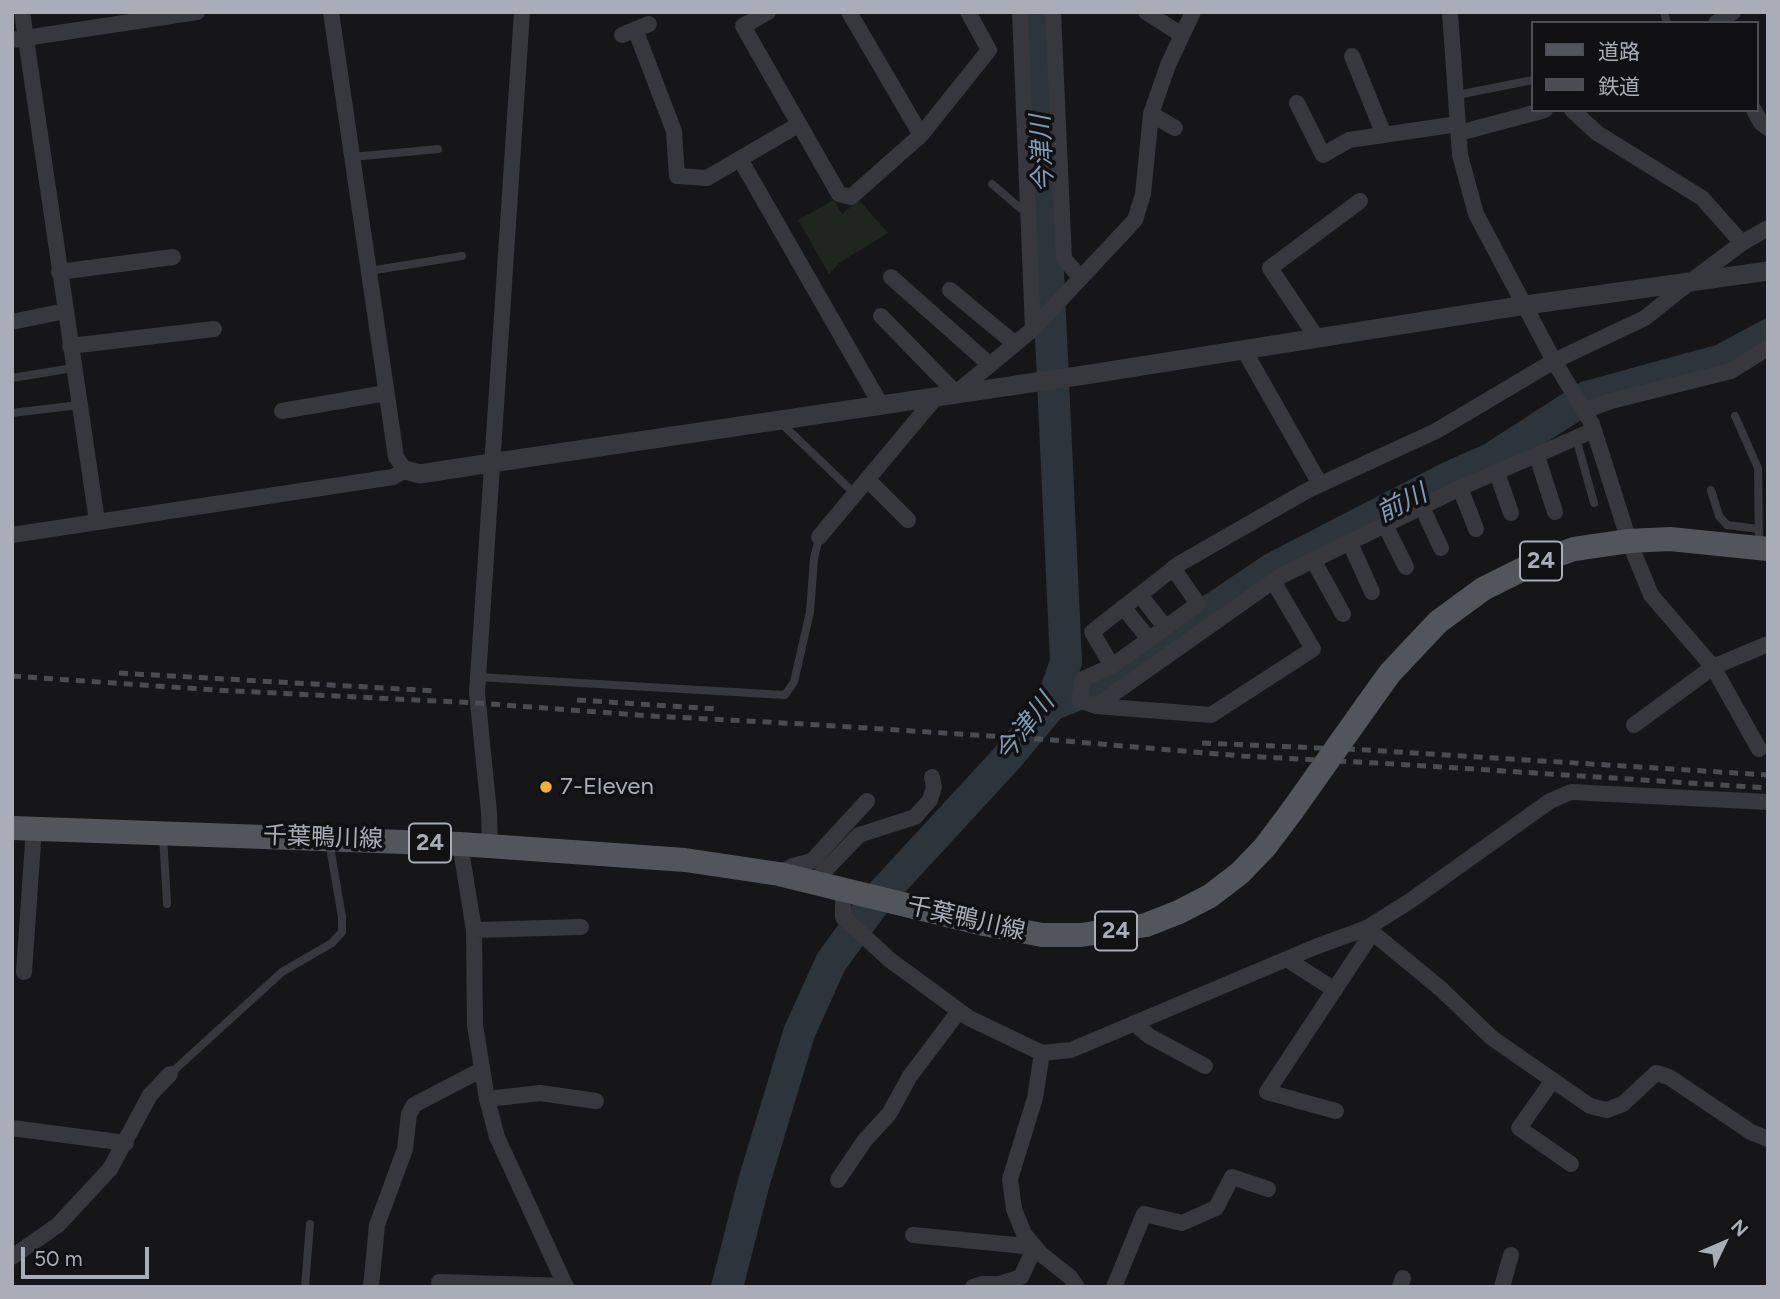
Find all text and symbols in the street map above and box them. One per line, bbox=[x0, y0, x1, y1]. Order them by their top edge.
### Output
legend bbox=[1532, 21, 1759, 112]
text: 道路 bbox=[1598, 39, 1640, 64]
text: 鉄道 bbox=[1598, 74, 1640, 99]
water label: 今津川 bbox=[1025, 114, 1061, 194]
water label: 前川 bbox=[1372, 478, 1432, 530]
road number: 24 bbox=[1520, 541, 1562, 580]
water label: 今津川 bbox=[989, 688, 1061, 768]
place label: 7-Eleven bbox=[560, 773, 654, 801]
marker: 7-Eleven bbox=[538, 779, 554, 795]
street label: 千葉鴨川線 bbox=[263, 822, 383, 854]
road number: 24 bbox=[409, 824, 451, 862]
street label: 千葉鴨川線 bbox=[904, 891, 1028, 947]
road number: 24 bbox=[1095, 912, 1137, 950]
north arrow bbox=[1689, 1208, 1759, 1278]
text: N bbox=[1726, 1215, 1753, 1241]
scale bar bbox=[24, 1232, 152, 1276]
text: 50 m bbox=[34, 1246, 83, 1271]

